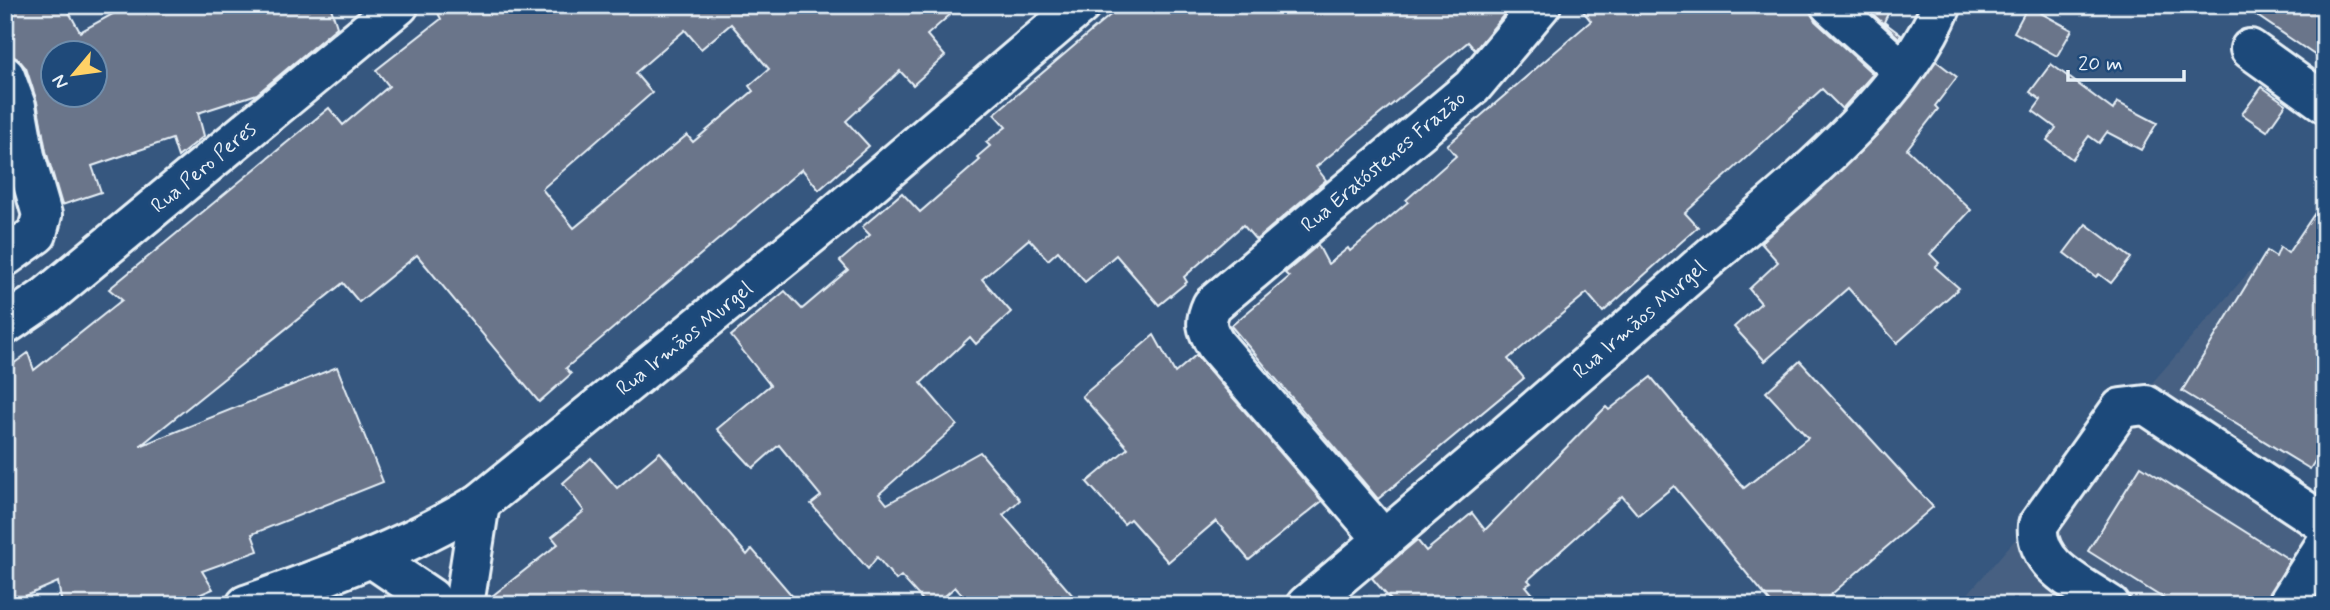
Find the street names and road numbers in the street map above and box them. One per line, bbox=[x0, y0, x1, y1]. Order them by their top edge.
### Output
street label: Rua Eratóstenes Frazão bbox=[1295, 84, 1472, 239]
street label: Rua Pero Peres bbox=[145, 116, 262, 220]
street label: Rua Irmãos Murgel bbox=[1567, 254, 1712, 385]
street label: Rua Irmãos Murgel bbox=[611, 275, 759, 403]

